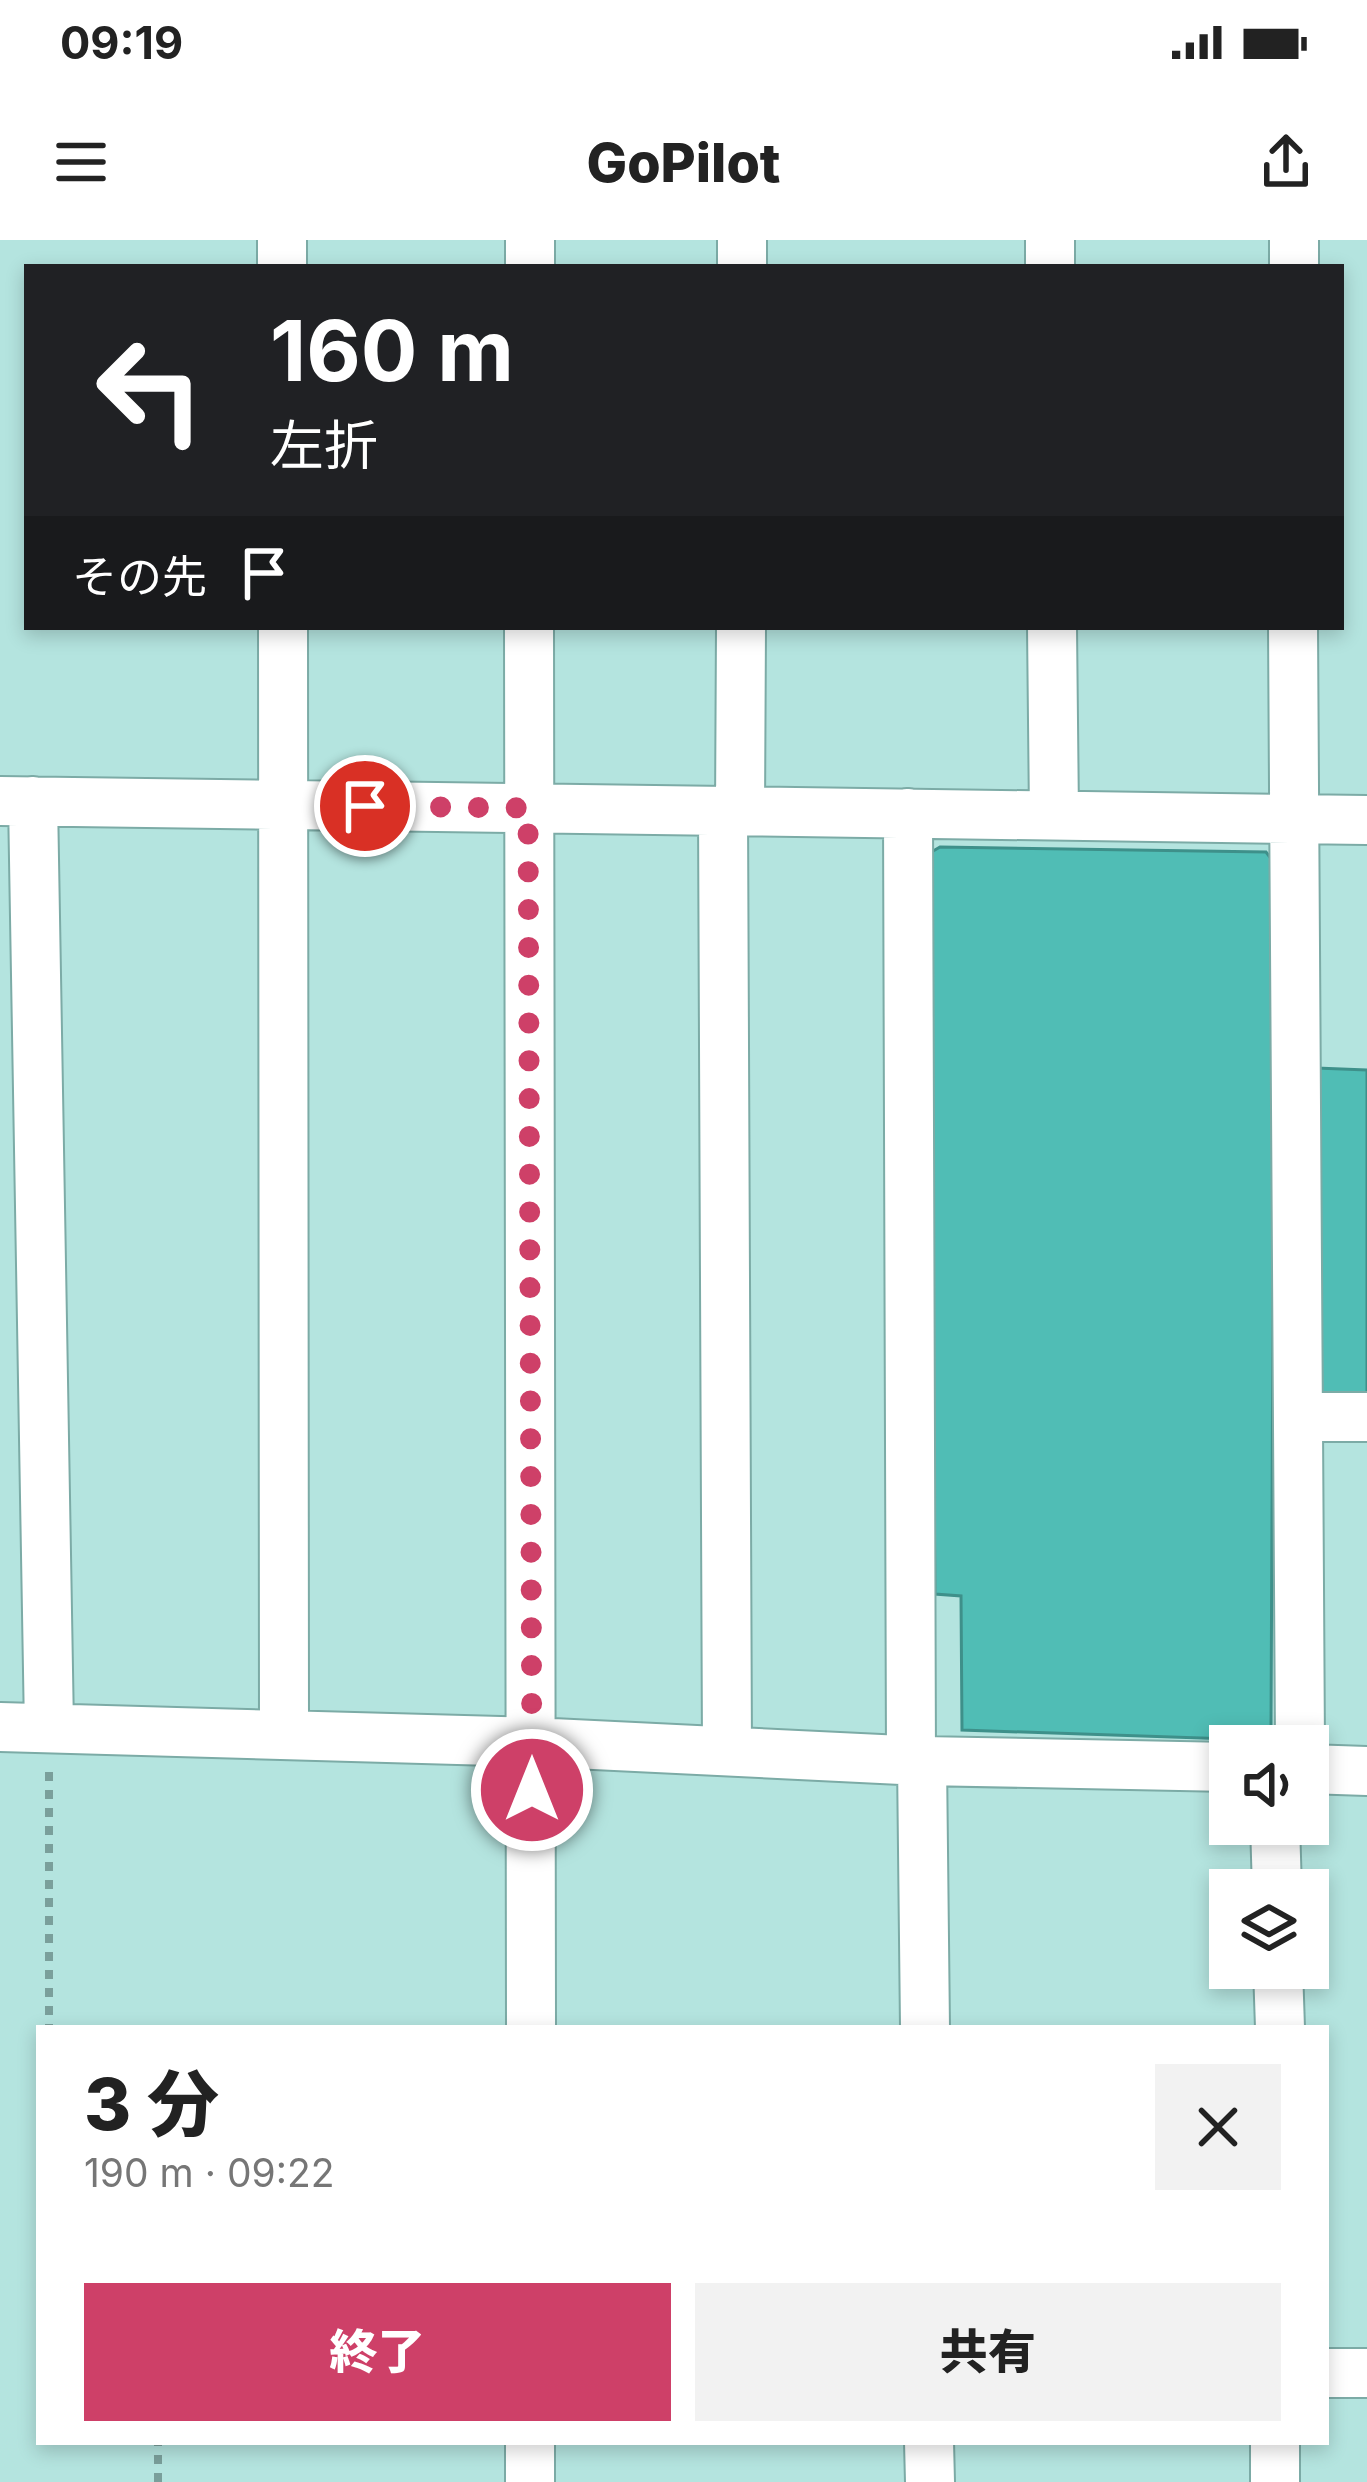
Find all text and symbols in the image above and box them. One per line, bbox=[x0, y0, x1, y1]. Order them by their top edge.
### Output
text: 09:19 bbox=[60, 15, 183, 70]
icon: menu bbox=[48, 129, 114, 195]
icon: share bbox=[1253, 129, 1319, 195]
text: GoPilot bbox=[587, 130, 780, 195]
text: 160 m bbox=[270, 300, 514, 401]
icon: left bbox=[72, 312, 228, 468]
text: 左折 bbox=[270, 413, 378, 478]
icon: arrive bbox=[231, 540, 297, 606]
text: その先 bbox=[72, 549, 207, 604]
pin bbox=[314, 755, 416, 857]
icon: arrive bbox=[332, 773, 398, 839]
map controls bbox=[1209, 1725, 1329, 1989]
button: sound bbox=[1209, 1725, 1329, 1845]
position arrow bbox=[469, 1727, 595, 1853]
button: layers bbox=[1209, 1869, 1329, 1989]
text: 3 分 bbox=[84, 2060, 219, 2147]
button: close bbox=[1155, 2064, 1281, 2190]
text: 190 m · 09:22 bbox=[84, 2149, 335, 2196]
button: 終了 bbox=[84, 2283, 671, 2421]
button: 共有 bbox=[695, 2283, 1281, 2421]

